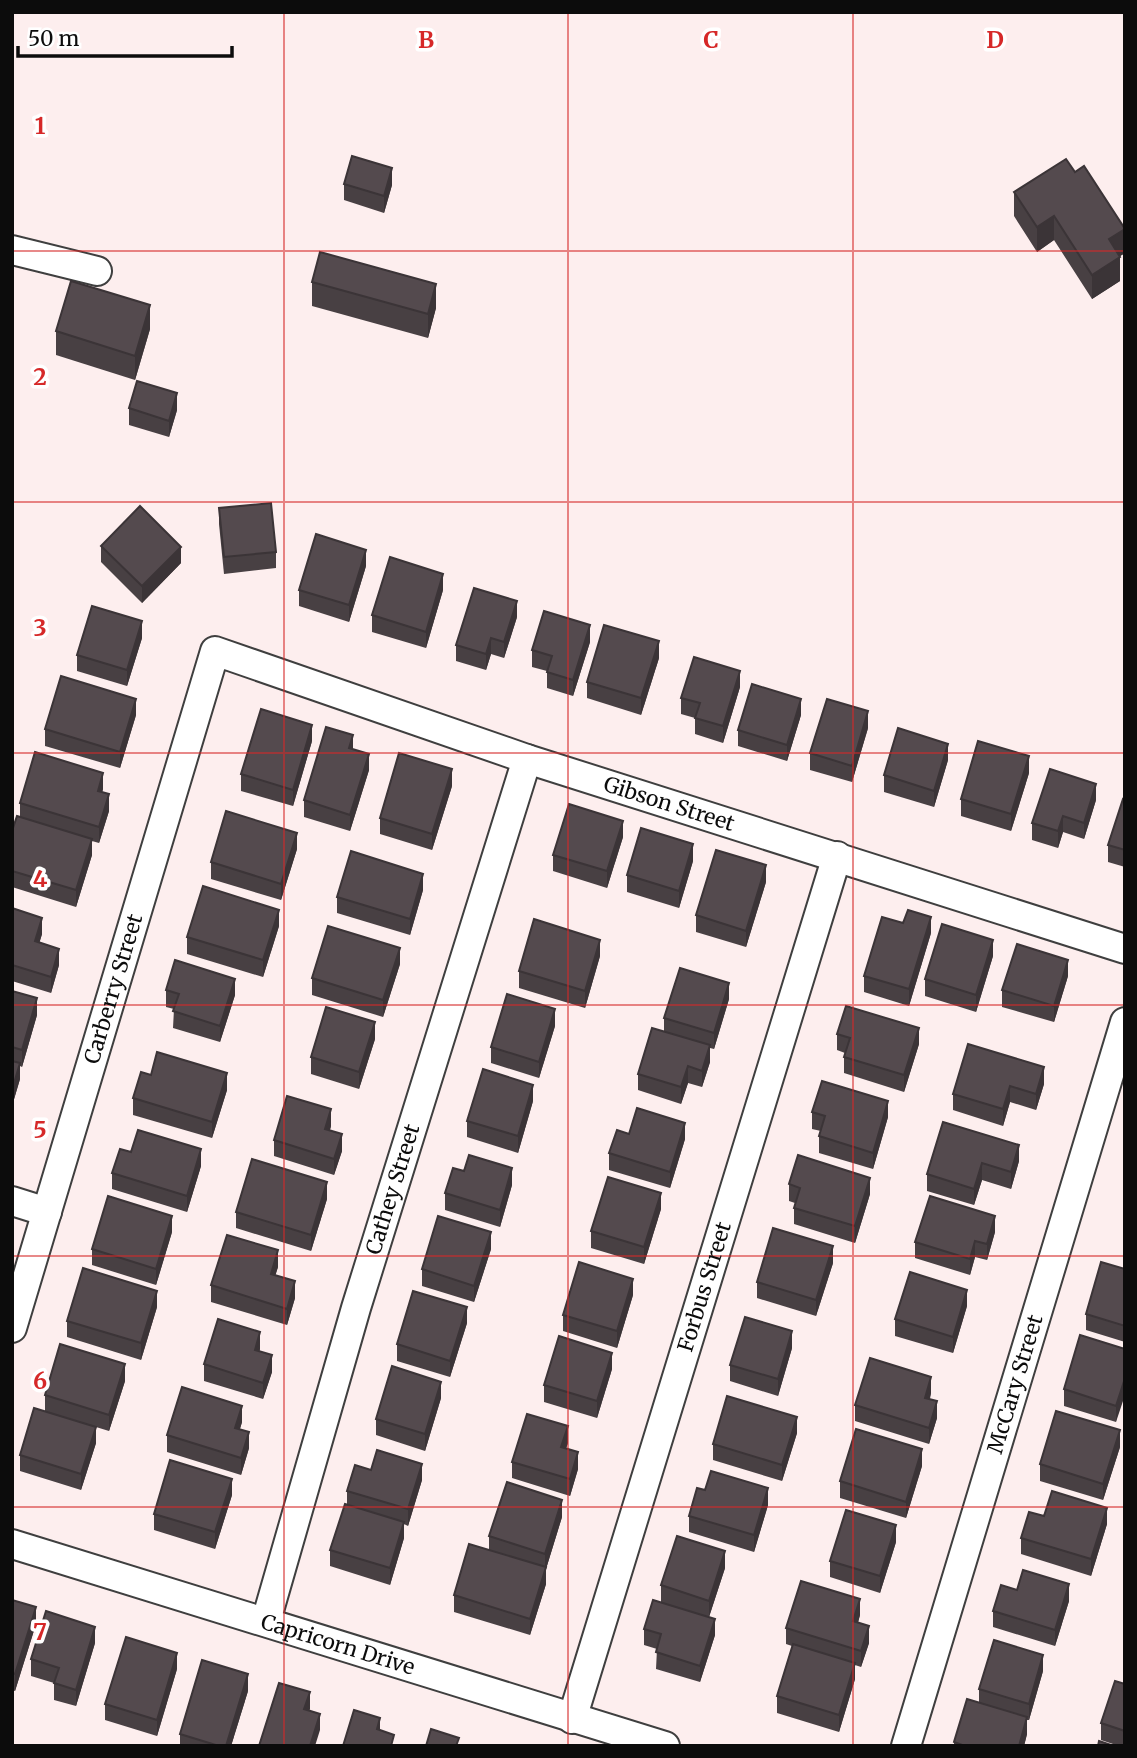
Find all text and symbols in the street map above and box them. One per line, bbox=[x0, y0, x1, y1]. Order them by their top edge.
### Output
scale bar bbox=[18, 14, 231, 58]
text: 50 m bbox=[28, 25, 79, 52]
text: B bbox=[418, 25, 434, 54]
text: C bbox=[703, 25, 719, 54]
text: D bbox=[986, 25, 1004, 54]
text: 1 bbox=[35, 111, 46, 140]
text: 2 bbox=[33, 362, 47, 391]
text: 3 bbox=[33, 613, 47, 642]
street label: Gibson Street bbox=[600, 770, 738, 837]
text: 4 bbox=[33, 864, 48, 893]
street label: Carberry Street bbox=[78, 911, 148, 1067]
text: 5 bbox=[33, 1115, 47, 1144]
street label: Cathey Street bbox=[359, 1121, 425, 1258]
street label: Forbus Street bbox=[672, 1219, 737, 1355]
street label: McCary Street bbox=[981, 1311, 1049, 1457]
text: 6 bbox=[33, 1366, 47, 1395]
street label: Capricorn Drive bbox=[258, 1608, 418, 1681]
text: 7 bbox=[33, 1617, 47, 1646]

